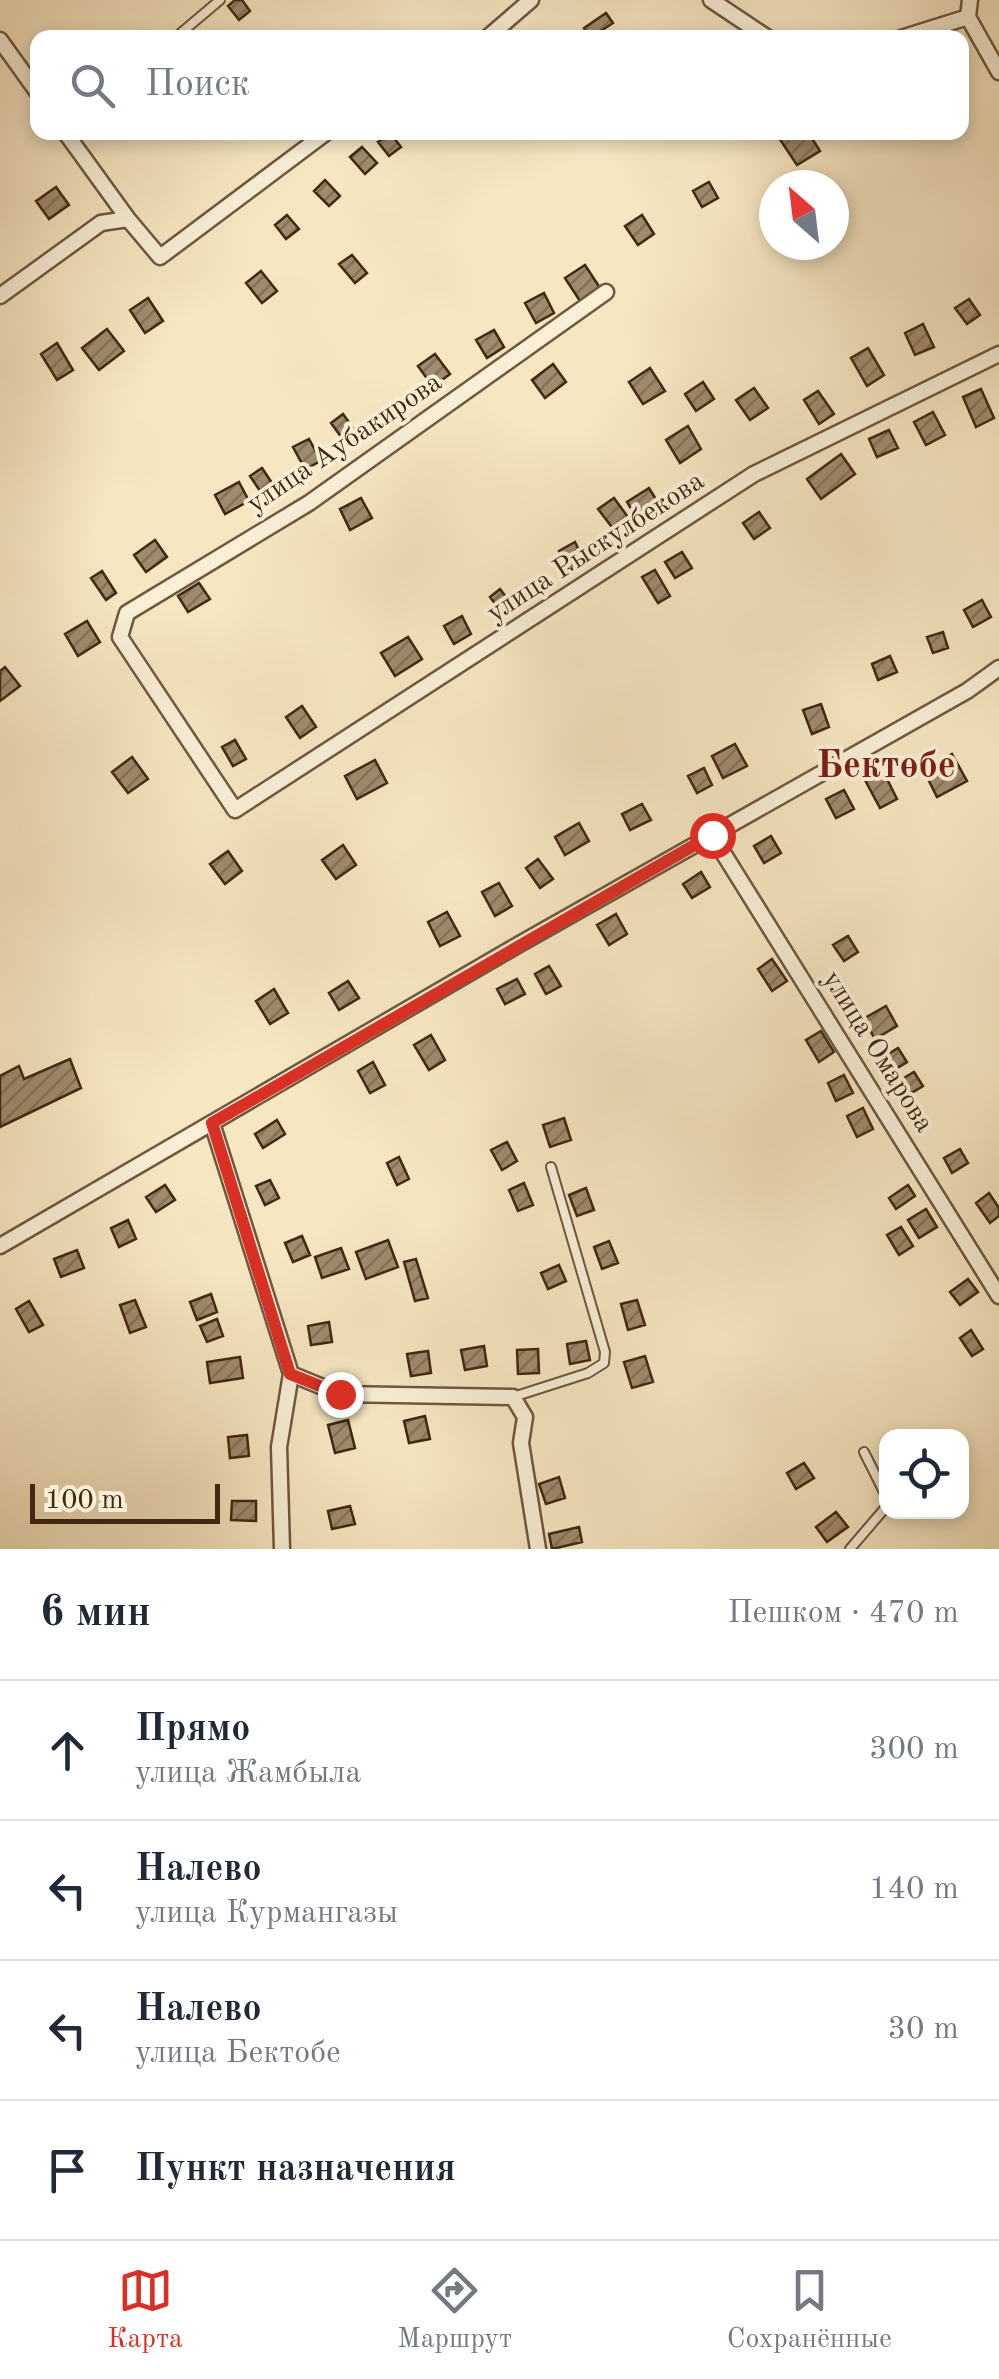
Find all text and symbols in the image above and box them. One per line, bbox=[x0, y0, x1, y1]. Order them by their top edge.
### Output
search box bbox=[30, 30, 969, 140]
icon: search bbox=[65, 58, 120, 113]
text: Поиск bbox=[145, 66, 250, 104]
north arrow bbox=[759, 170, 849, 260]
street label: улица Аубакирова bbox=[243, 368, 448, 519]
street label: улица Рыскулбекова bbox=[482, 467, 710, 629]
district label: Бектөбе bbox=[816, 748, 956, 786]
route start bbox=[690, 813, 736, 859]
street label: улица Омарова bbox=[816, 966, 938, 1138]
route end bbox=[318, 1372, 364, 1418]
map controls bbox=[879, 1429, 969, 1519]
button: locate bbox=[879, 1429, 969, 1519]
scale bar bbox=[30, 1479, 220, 1524]
text: 100 m bbox=[45, 1487, 124, 1515]
text: 6 мин bbox=[40, 1593, 151, 1635]
text: Пешком · 470 m bbox=[727, 1598, 959, 1630]
text: Прямо bbox=[135, 1711, 250, 1749]
icon: ahead bbox=[40, 1723, 95, 1778]
text: 300 m bbox=[869, 1734, 959, 1766]
text: улица Жамбыла bbox=[135, 1758, 361, 1790]
text: Налево bbox=[135, 1851, 262, 1889]
icon: left bbox=[40, 1863, 95, 1918]
text: 140 m bbox=[869, 1874, 959, 1906]
text: улица Курмангазы bbox=[135, 1898, 398, 1930]
text: Налево bbox=[135, 1991, 262, 2029]
icon: left bbox=[40, 2003, 95, 2058]
text: 30 m bbox=[888, 2014, 959, 2046]
text: улица Бектобе bbox=[135, 2038, 341, 2070]
icon: arrive bbox=[40, 2143, 95, 2198]
text: Пункт назначения bbox=[135, 2151, 456, 2189]
tab: Карта bbox=[107, 2263, 183, 2358]
tab: Маршрут bbox=[397, 2263, 512, 2358]
tab: Сохранённые bbox=[727, 2263, 892, 2358]

